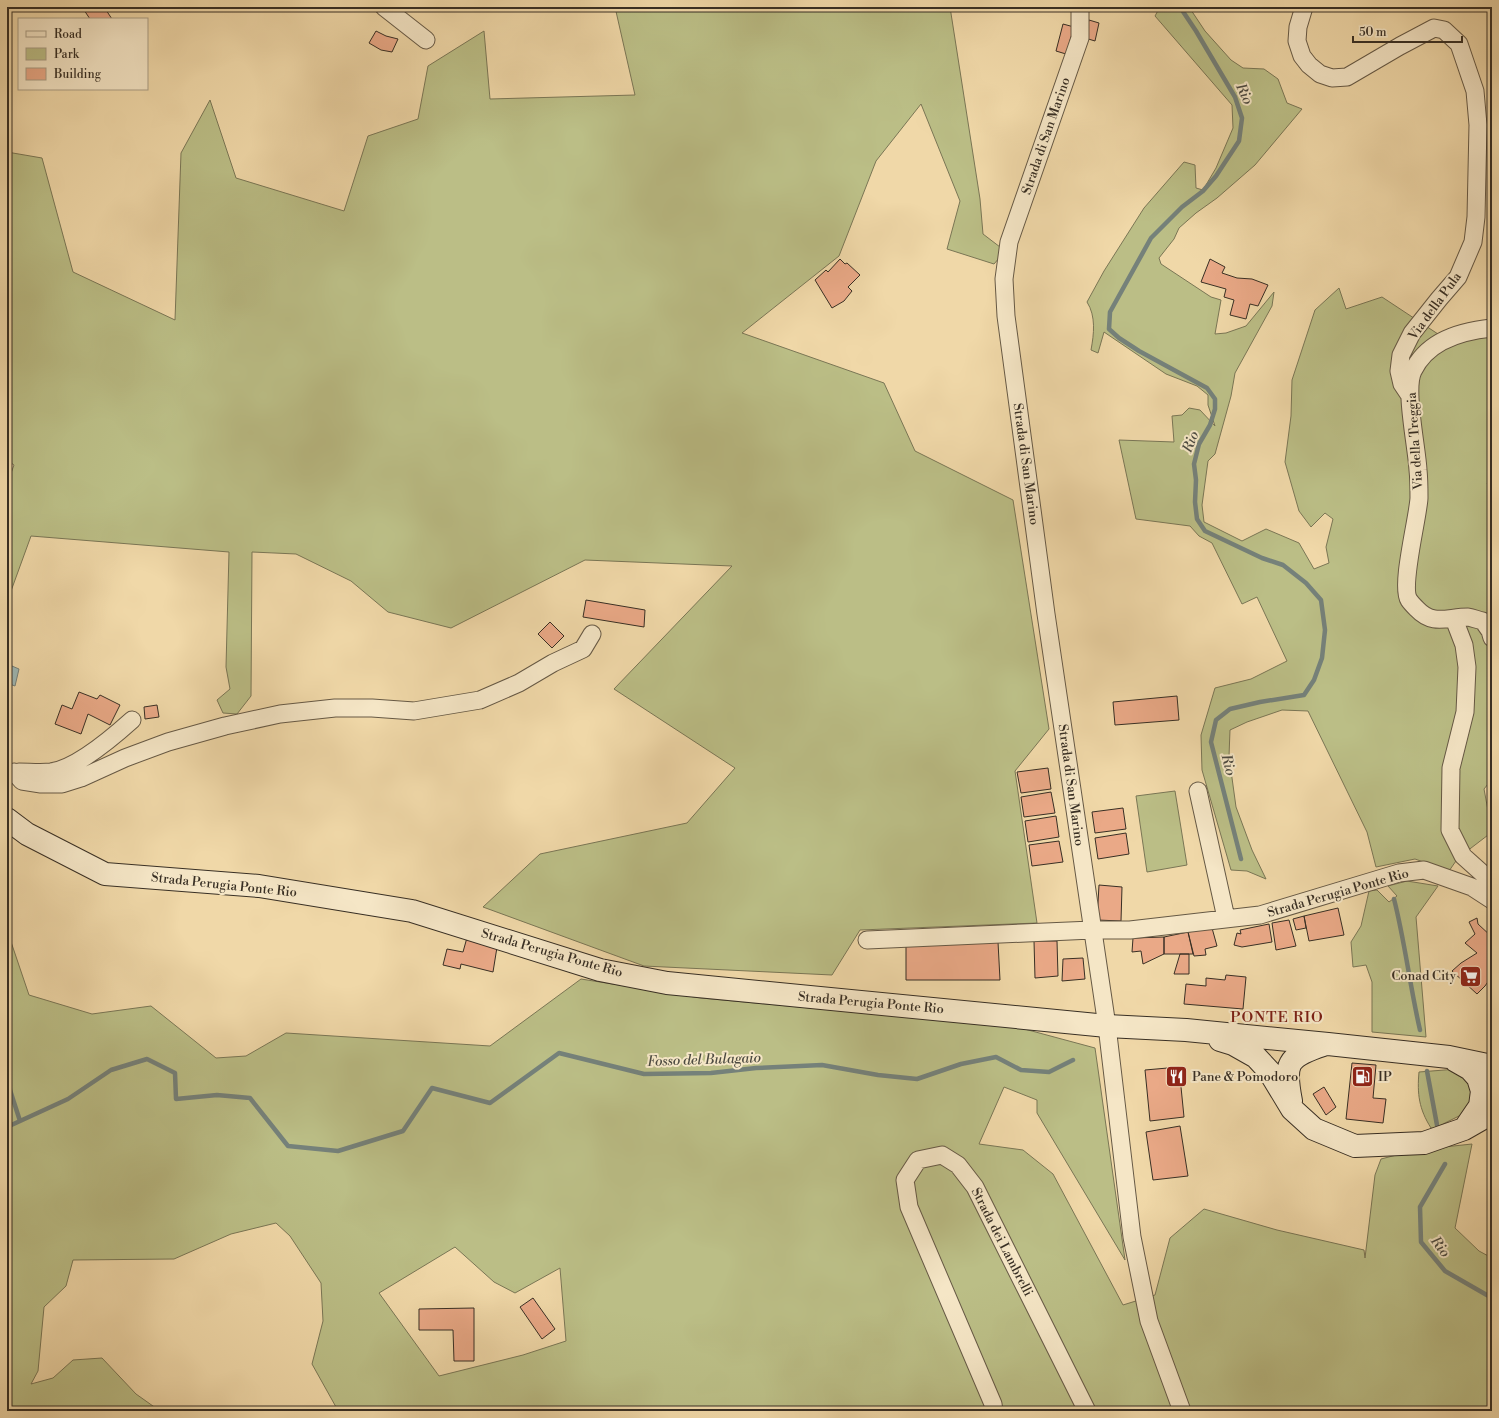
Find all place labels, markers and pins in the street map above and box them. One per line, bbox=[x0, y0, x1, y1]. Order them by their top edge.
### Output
supermarket icon: Conad City bbox=[1458, 963, 1484, 989]
place label: Conad City bbox=[1391, 968, 1457, 984]
restaurant icon: Pane & Pomodoro bbox=[1163, 1064, 1189, 1090]
fuel station icon: IP bbox=[1350, 1064, 1376, 1090]
place label: Pane & Pomodoro bbox=[1192, 1069, 1298, 1085]
place label: IP bbox=[1378, 1069, 1392, 1085]

